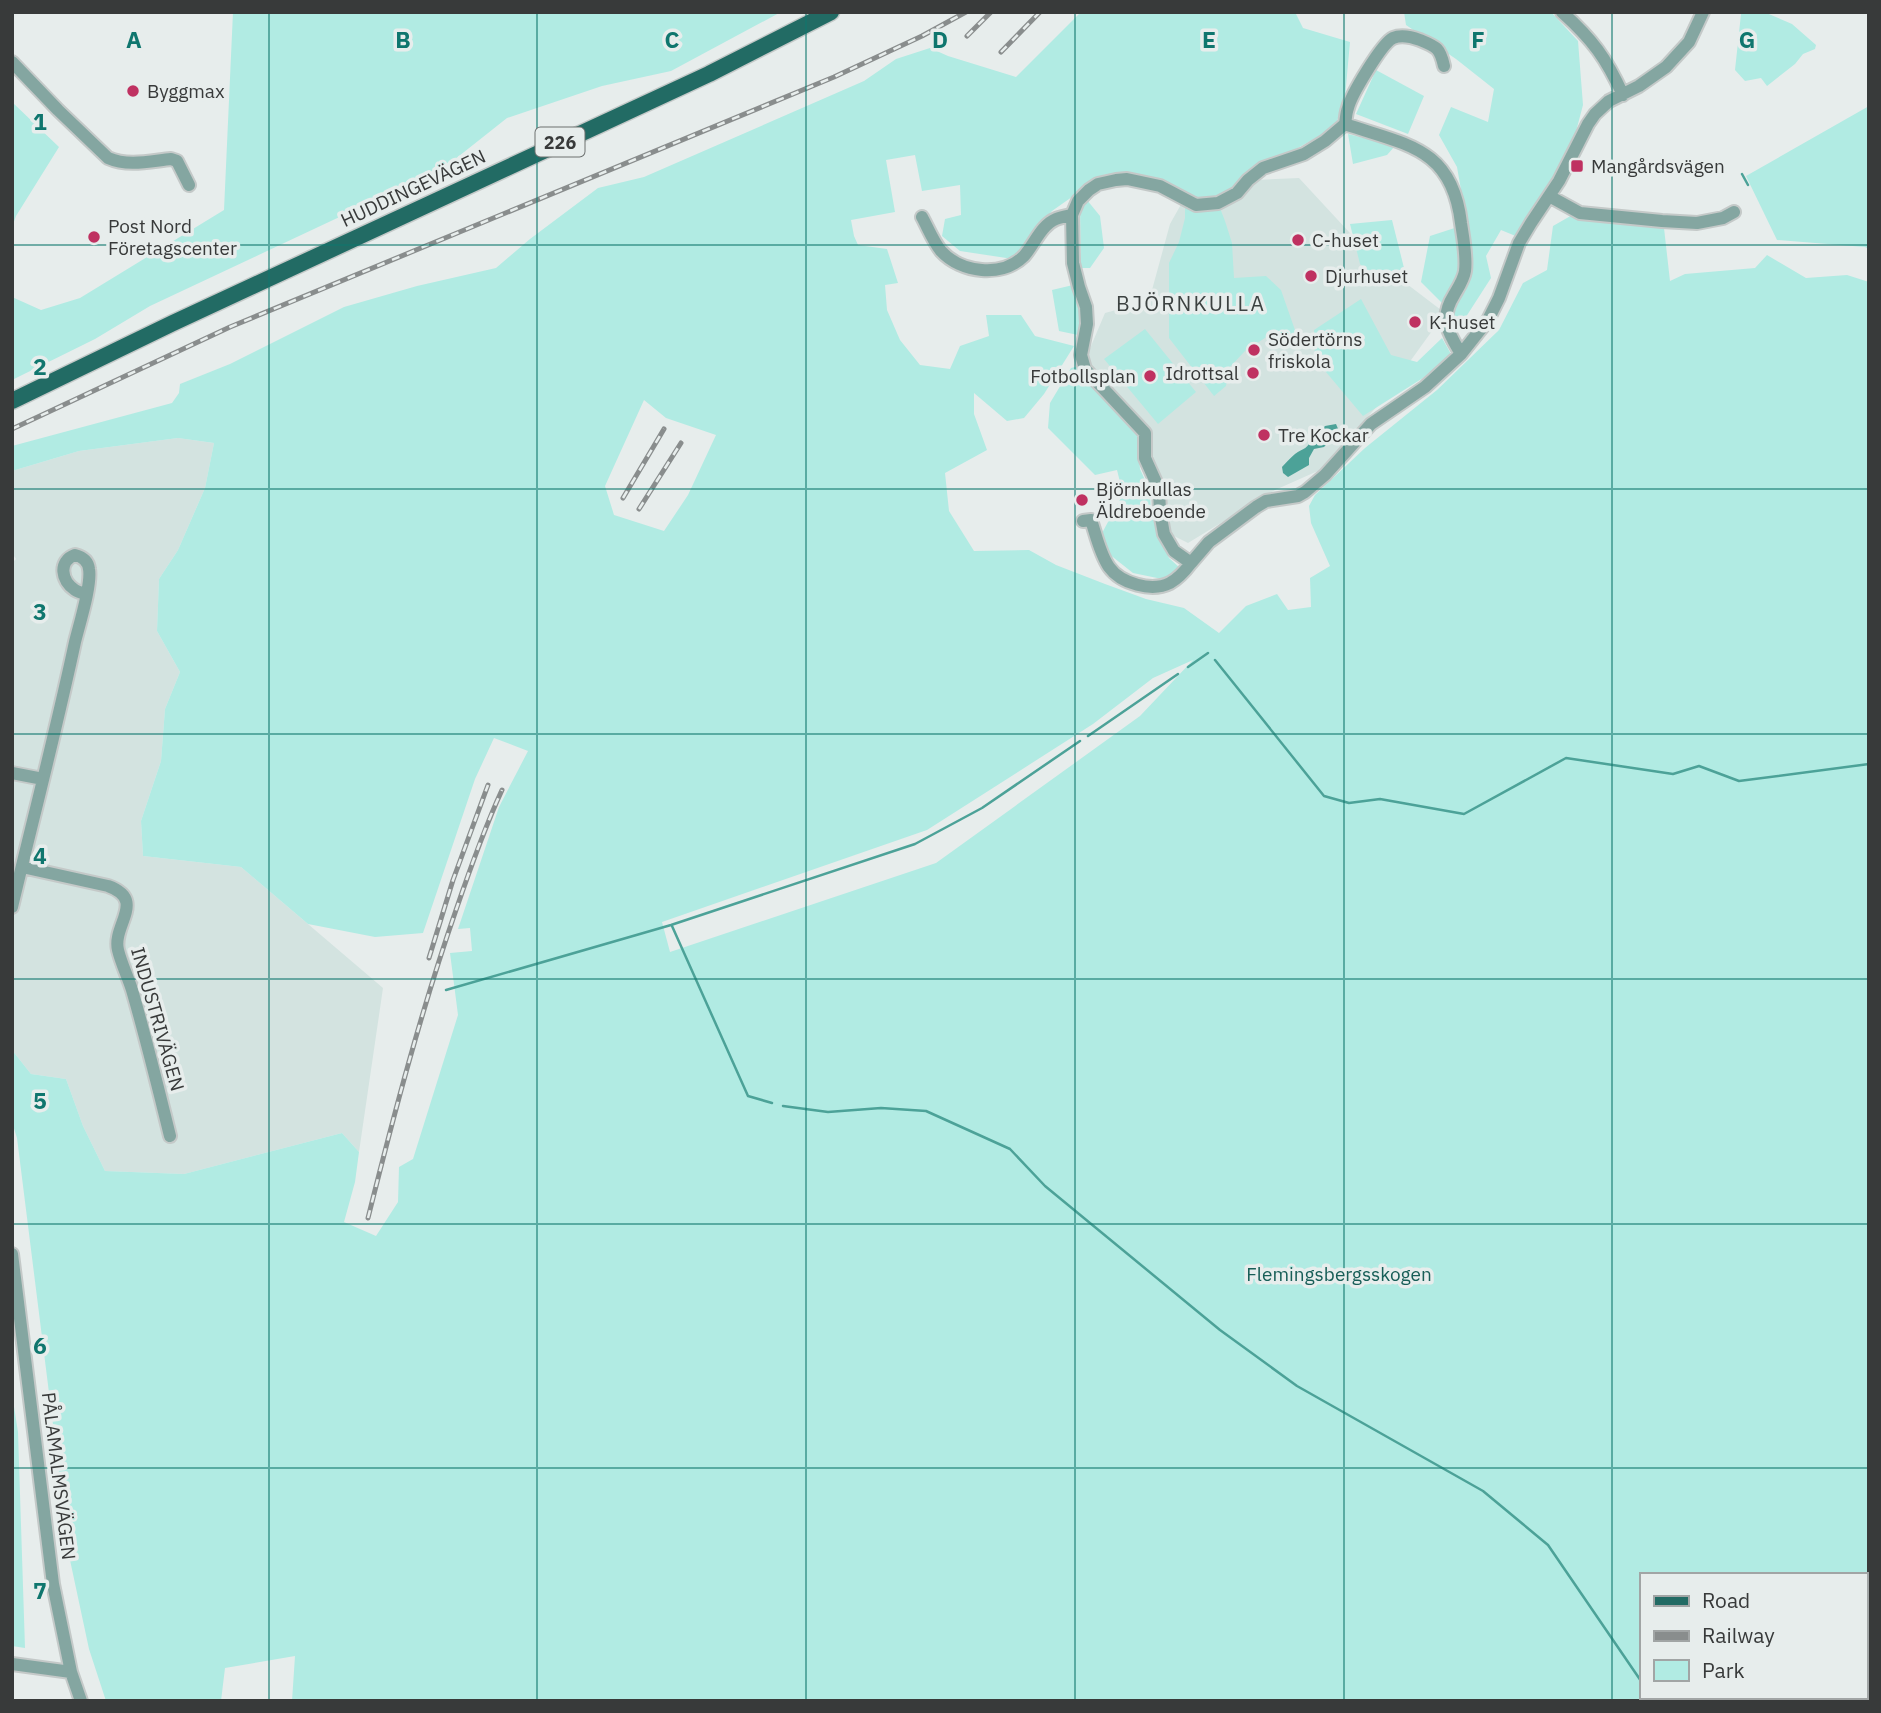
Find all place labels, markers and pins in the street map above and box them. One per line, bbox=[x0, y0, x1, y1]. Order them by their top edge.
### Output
place label: Byggmax bbox=[147, 79, 225, 103]
marker: Byggmax bbox=[125, 83, 141, 99]
place label: Mangårdsvägen bbox=[1591, 154, 1725, 178]
marker: Mangårdsvägen bbox=[1569, 158, 1585, 174]
place label: Post Nord Företagscenter bbox=[108, 214, 237, 260]
place label: C-huset bbox=[1312, 228, 1379, 252]
marker: Post Nord Företagscenter bbox=[86, 229, 102, 245]
marker: C-huset bbox=[1290, 232, 1306, 248]
place label: Djurhuset bbox=[1325, 264, 1408, 288]
marker: Djurhuset bbox=[1303, 268, 1319, 284]
place label: K-huset bbox=[1429, 310, 1496, 334]
marker: K-huset bbox=[1407, 314, 1423, 330]
place label: Södertörns friskola bbox=[1268, 327, 1362, 373]
marker: Södertörns friskola bbox=[1246, 342, 1262, 358]
place label: Idrottsal bbox=[1165, 361, 1239, 385]
place label: Fotbollsplan bbox=[1030, 364, 1136, 388]
marker: Idrottsal bbox=[1245, 365, 1261, 381]
marker: Fotbollsplan bbox=[1142, 368, 1158, 384]
place label: Tre Kockar bbox=[1278, 423, 1369, 447]
marker: Tre Kockar bbox=[1256, 427, 1272, 443]
place label: Björnkullas Äldreboende bbox=[1096, 477, 1206, 523]
marker: Björnkullas Äldreboende bbox=[1074, 492, 1090, 508]

